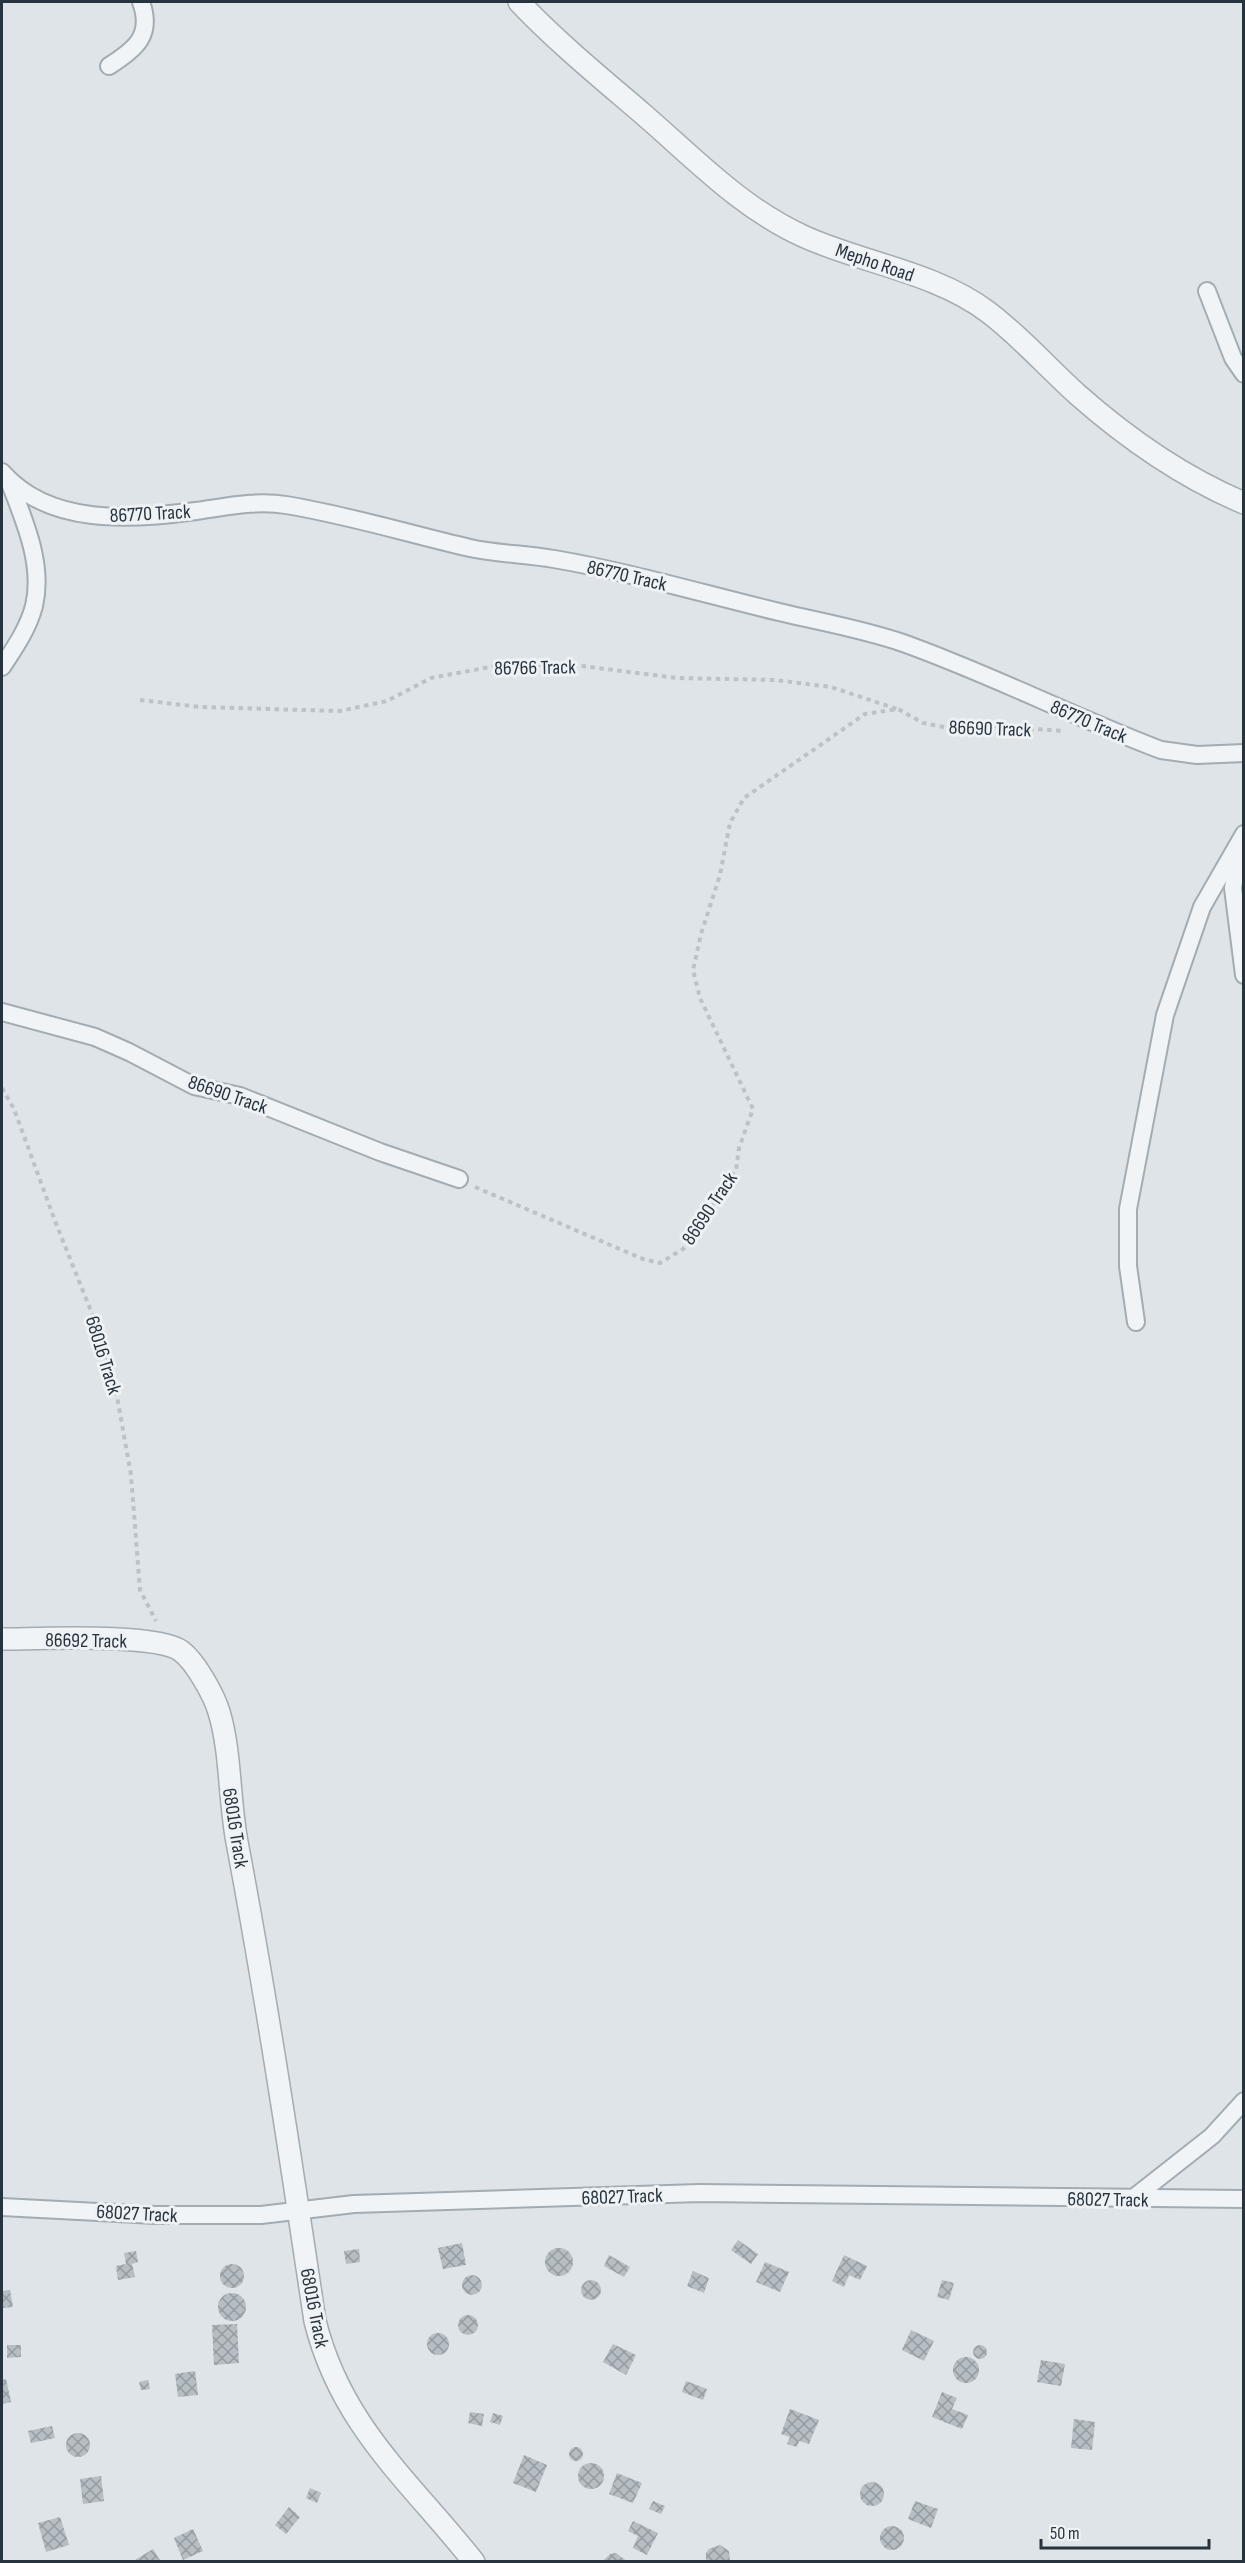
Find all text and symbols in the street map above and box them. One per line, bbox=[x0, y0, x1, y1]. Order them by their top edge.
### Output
street label: Mepho Road bbox=[832, 238, 917, 288]
street label: 86770 Track bbox=[109, 500, 191, 528]
street label: 86770 Track bbox=[585, 555, 669, 597]
street label: 86766 Track bbox=[494, 655, 576, 681]
street label: 86770 Track bbox=[1047, 695, 1131, 749]
street label: 86690 Track bbox=[948, 716, 1032, 742]
street label: 86690 Track bbox=[185, 1070, 271, 1120]
street label: 86690 Track bbox=[677, 1167, 743, 1249]
street label: 68016 Track bbox=[80, 1313, 126, 1398]
street label: 86692 Track bbox=[45, 1628, 127, 1654]
street label: 68016 Track bbox=[217, 1786, 253, 1870]
street label: 68027 Track bbox=[581, 2184, 663, 2210]
street label: 68027 Track bbox=[1067, 2187, 1149, 2213]
street label: 68027 Track bbox=[96, 2200, 179, 2228]
street label: 68016 Track bbox=[295, 2266, 334, 2350]
scale bar bbox=[1041, 2512, 1209, 2550]
text: 50 m bbox=[1050, 2523, 1080, 2544]

